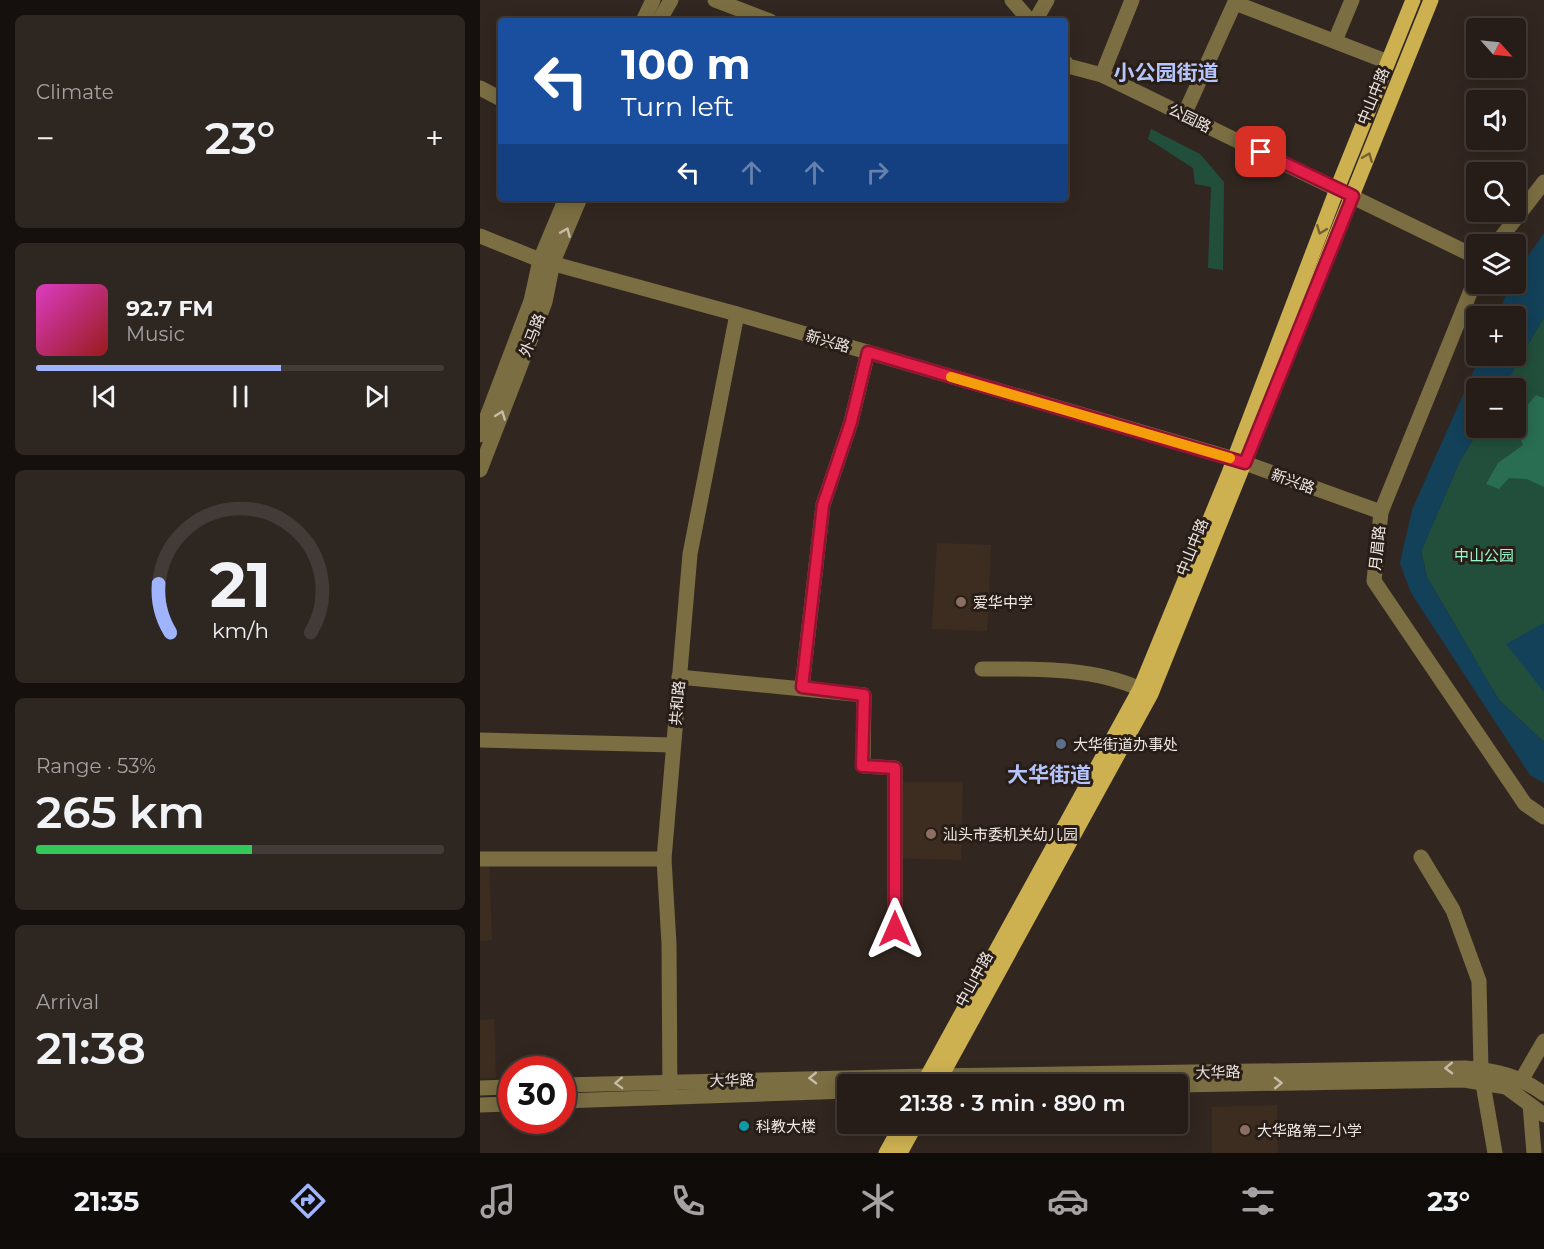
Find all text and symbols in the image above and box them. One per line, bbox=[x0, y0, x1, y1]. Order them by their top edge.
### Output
north arrow bbox=[1466, 18, 1526, 78]
map controls bbox=[1466, 18, 1526, 438]
text: 100 m bbox=[621, 38, 750, 90]
icon: left bbox=[522, 42, 600, 120]
district label: 小公园街道 bbox=[1114, 60, 1219, 85]
street label: 中山中路 bbox=[1353, 65, 1393, 127]
text: Climate bbox=[36, 80, 114, 104]
text: Turn left bbox=[621, 90, 734, 123]
button: sound bbox=[1466, 90, 1526, 150]
street label: 公园路 bbox=[1166, 100, 1214, 136]
text: 23° bbox=[205, 110, 275, 165]
text: − bbox=[36, 118, 55, 158]
text: + bbox=[425, 118, 444, 158]
pin bbox=[1235, 126, 1286, 177]
icon: arrive bbox=[1244, 135, 1277, 168]
one-way arrow bbox=[1361, 152, 1373, 163]
icon: left bbox=[672, 156, 705, 189]
icon: ahead bbox=[735, 156, 768, 189]
icon: ahead bbox=[798, 156, 831, 189]
icon: right bbox=[861, 156, 894, 189]
button: search bbox=[1466, 162, 1526, 222]
one-way arrow bbox=[1316, 224, 1329, 235]
one-way arrow bbox=[559, 227, 571, 238]
button: layers bbox=[1466, 234, 1526, 294]
text: 92.7 FM bbox=[126, 295, 213, 322]
button: + bbox=[1466, 306, 1526, 366]
street label: 外马路 bbox=[515, 311, 549, 359]
text: Music bbox=[126, 322, 185, 346]
street label: 新兴路 bbox=[804, 326, 852, 356]
button: − bbox=[1466, 378, 1526, 438]
icon: previous bbox=[88, 380, 121, 413]
icon: pause bbox=[224, 380, 257, 413]
icon: next bbox=[360, 380, 393, 413]
one-way arrow bbox=[494, 411, 506, 422]
street label: 新兴路 bbox=[1269, 464, 1317, 498]
street label: 中山中路 bbox=[1172, 516, 1212, 578]
street label: 月眉路 bbox=[1365, 525, 1389, 571]
park label: 中山公园 bbox=[1454, 546, 1514, 565]
text: 21 bbox=[209, 548, 271, 624]
place label: 爱华中学 bbox=[973, 593, 1033, 612]
marker: 爱华中学 bbox=[954, 595, 968, 609]
text: km/h bbox=[211, 618, 269, 644]
street label: 共和路 bbox=[666, 680, 688, 726]
place label: 大华街道办事处 bbox=[1073, 735, 1178, 754]
marker: 大华街道办事处 bbox=[1054, 737, 1068, 751]
text: Range · 53% bbox=[36, 754, 156, 778]
district label: 大华街道 bbox=[1007, 762, 1091, 787]
text: 265 km bbox=[36, 784, 205, 839]
place label: 汕头市委机关幼儿园 bbox=[943, 825, 1078, 844]
marker: 汕头市委机关幼儿园 bbox=[924, 827, 938, 841]
position arrow bbox=[863, 897, 927, 961]
street label: 中山中路 bbox=[951, 948, 997, 1010]
text: Arrival bbox=[36, 990, 99, 1014]
text: 21:38 bbox=[36, 1020, 146, 1075]
speed limit sign: 30 bbox=[498, 1056, 576, 1134]
street label: 大华路 bbox=[1195, 1062, 1241, 1082]
one-way arrow bbox=[1445, 1062, 1454, 1074]
street label: 大华路 bbox=[709, 1070, 755, 1090]
one-way arrow bbox=[809, 1072, 818, 1084]
one-way arrow bbox=[614, 1077, 623, 1089]
one-way arrow bbox=[1273, 1077, 1282, 1089]
text: 21:38 · 3 min · 890 m bbox=[899, 1090, 1126, 1117]
place label: 科教大楼 bbox=[756, 1117, 816, 1136]
marker: 科教大楼 bbox=[737, 1119, 751, 1133]
place label: 大华路第二小学 bbox=[1257, 1121, 1362, 1140]
marker: 大华路第二小学 bbox=[1238, 1123, 1252, 1137]
icon: directions bbox=[287, 1180, 329, 1222]
icon: music bbox=[477, 1180, 519, 1222]
icon: phone bbox=[667, 1180, 709, 1222]
icon: climate bbox=[857, 1180, 899, 1222]
icon: car bbox=[1047, 1180, 1089, 1222]
icon: filters bbox=[1237, 1180, 1279, 1222]
text: 21:35 bbox=[74, 1185, 139, 1218]
text: 23° bbox=[1427, 1185, 1470, 1218]

